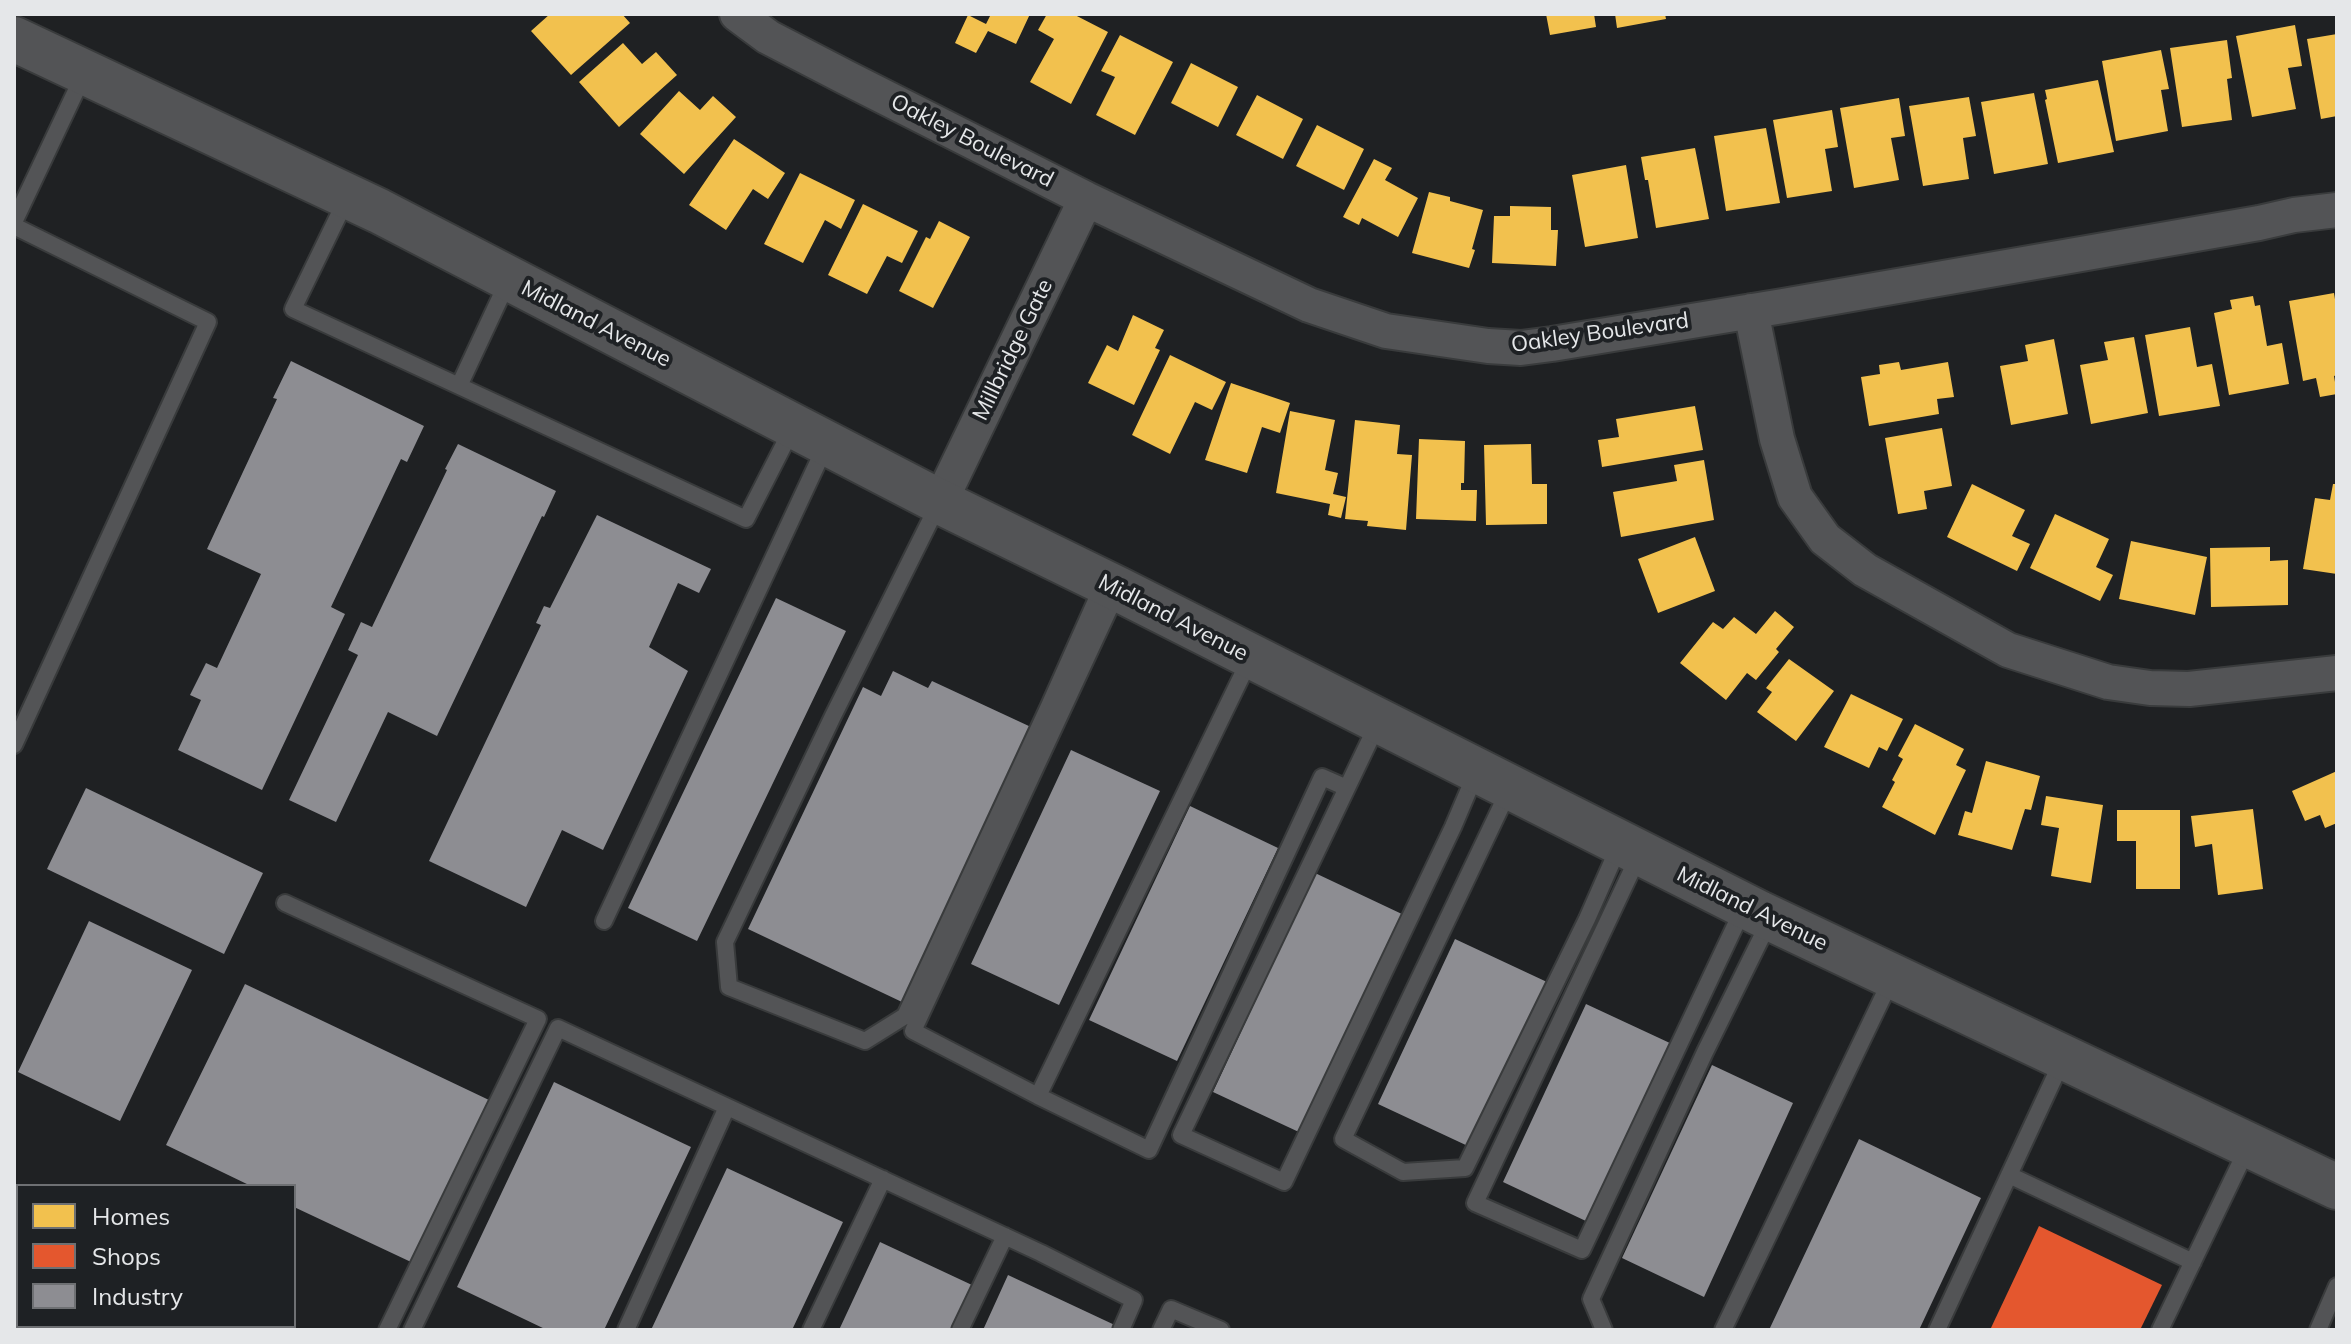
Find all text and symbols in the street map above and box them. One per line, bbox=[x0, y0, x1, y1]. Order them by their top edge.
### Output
street label: Oakley Boulevard bbox=[886, 89, 1058, 193]
street label: Midland Avenue bbox=[517, 275, 675, 373]
street label: Millbridge Gate bbox=[967, 275, 1059, 425]
street label: Oakley Boulevard bbox=[1510, 307, 1690, 359]
street label: Midland Avenue bbox=[1094, 569, 1252, 667]
street label: Midland Avenue bbox=[1672, 861, 1832, 957]
legend bbox=[16, 1184, 296, 1328]
text: Homes bbox=[92, 1201, 170, 1231]
text: Shops bbox=[92, 1241, 161, 1271]
text: Industry bbox=[92, 1281, 183, 1311]

